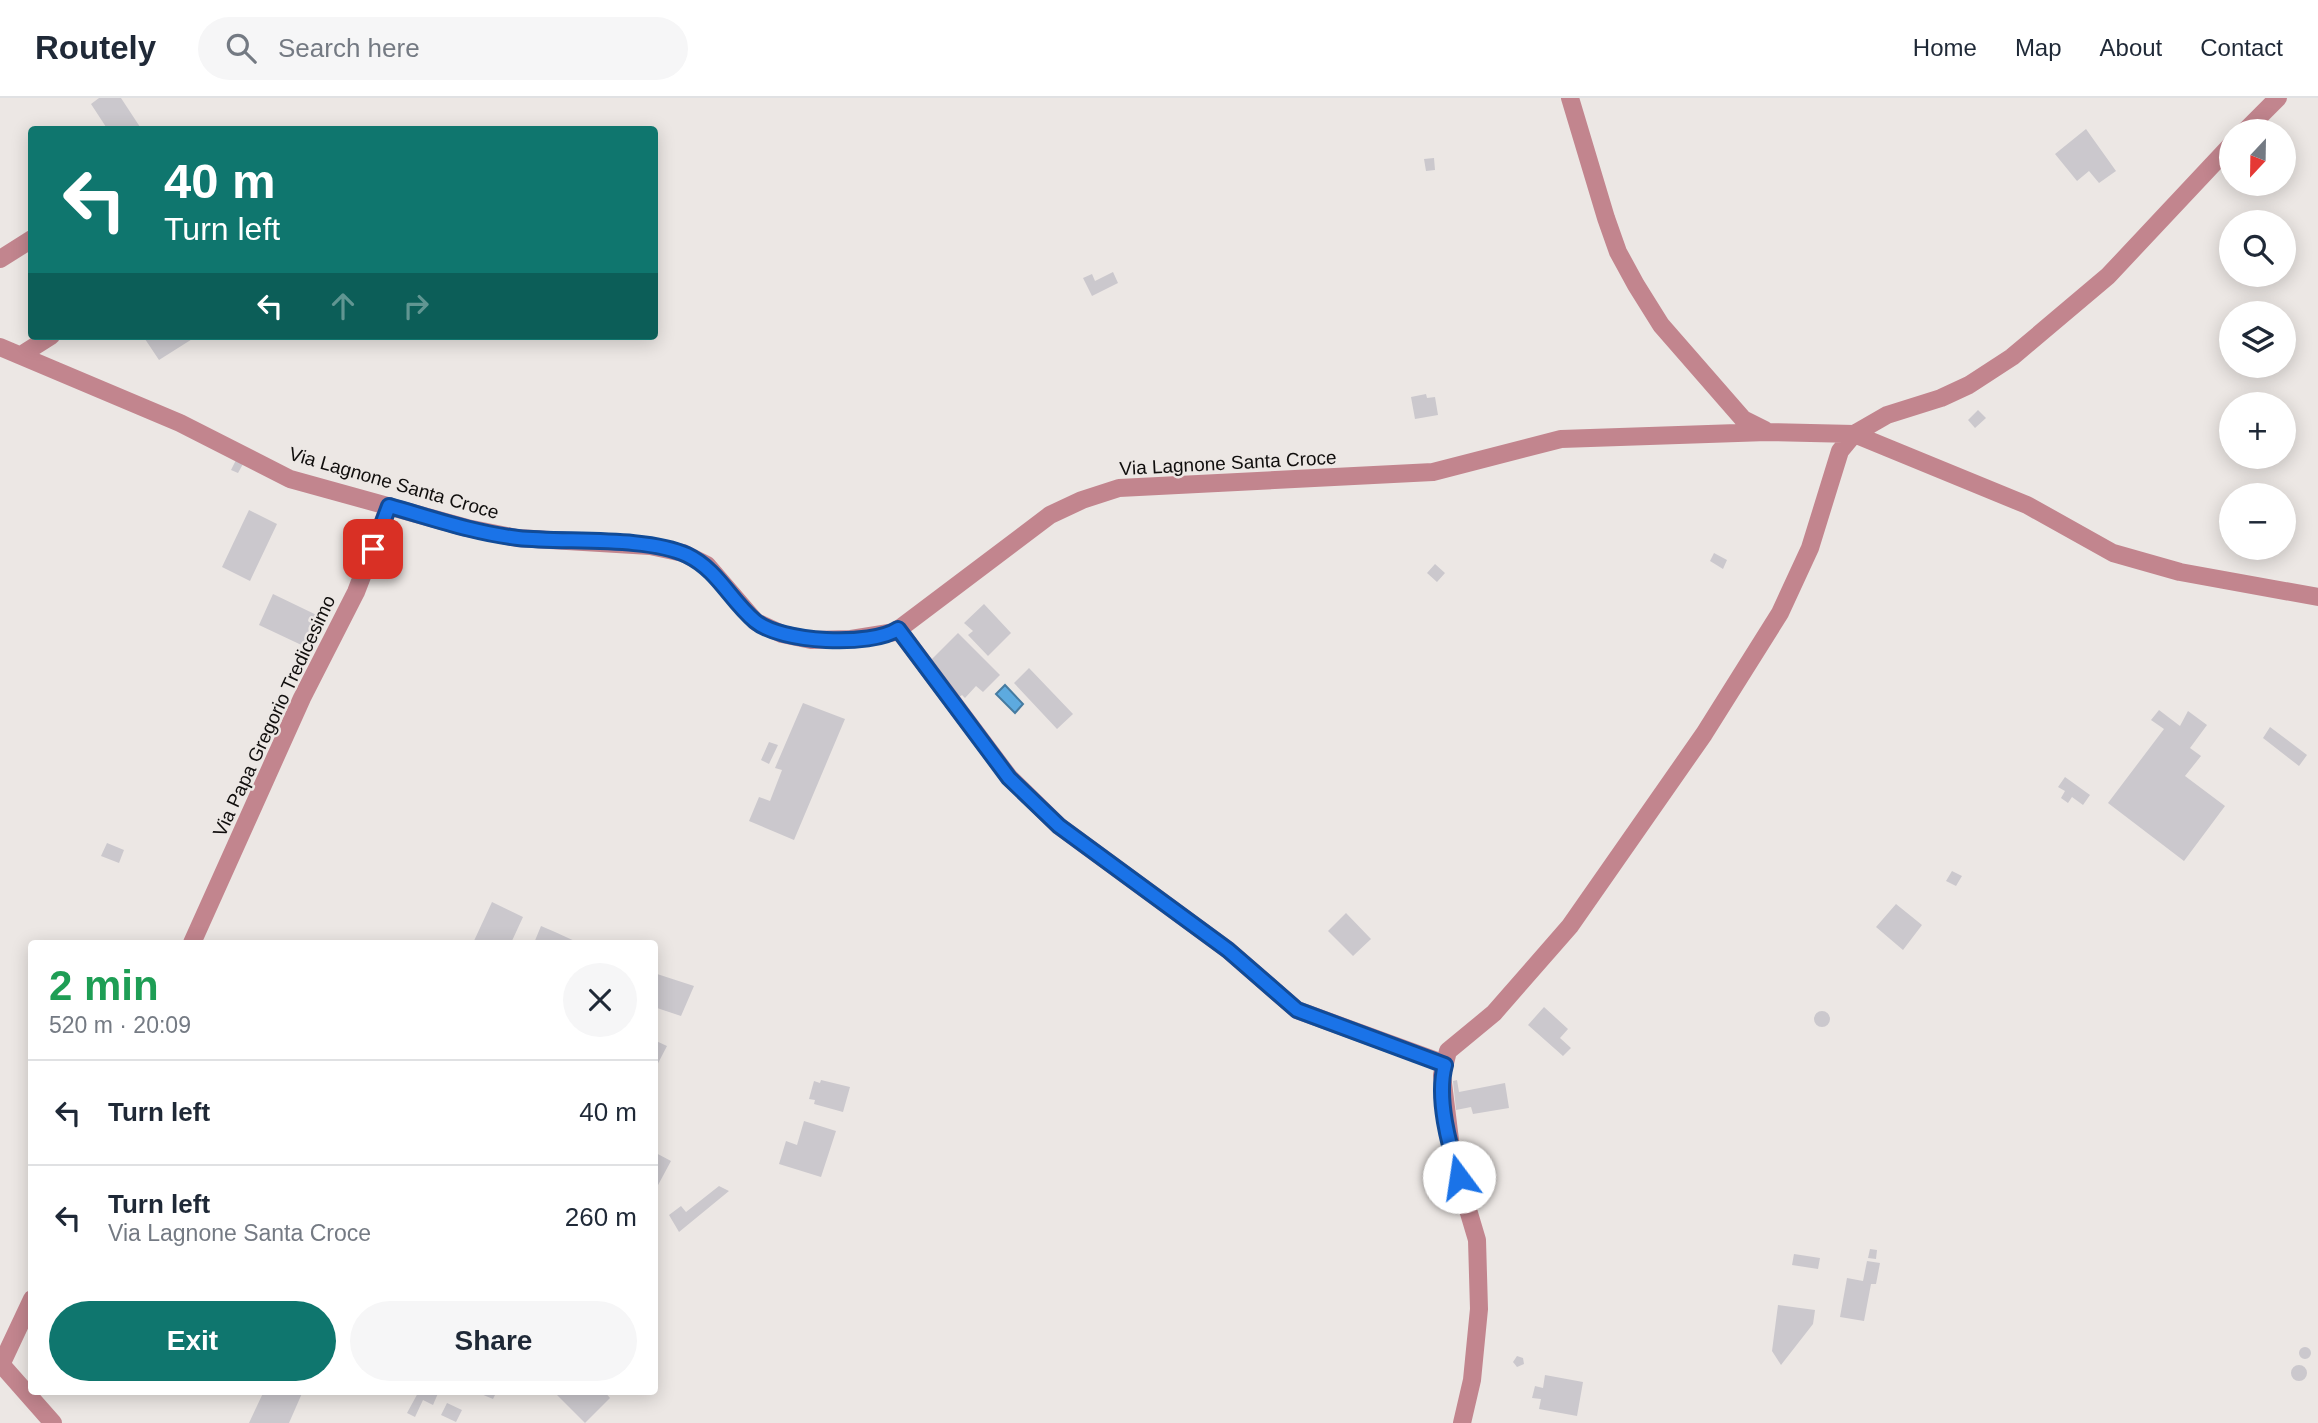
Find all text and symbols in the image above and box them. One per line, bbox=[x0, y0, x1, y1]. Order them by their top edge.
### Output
search box bbox=[198, 17, 688, 80]
text: Routely bbox=[35, 29, 156, 66]
icon: search bbox=[222, 29, 260, 67]
text: Search here bbox=[278, 33, 420, 63]
text: Home bbox=[1913, 34, 1977, 61]
text: Map bbox=[2015, 34, 2062, 61]
text: About bbox=[2100, 34, 2162, 61]
text: Contact bbox=[2200, 34, 2283, 61]
north arrow bbox=[2219, 119, 2296, 196]
map controls bbox=[2219, 119, 2296, 560]
icon: left bbox=[49, 154, 140, 245]
text: 40 m bbox=[164, 154, 276, 208]
button: search bbox=[2219, 210, 2296, 287]
text: Turn left bbox=[164, 211, 280, 247]
icon: left bbox=[251, 287, 289, 325]
icon: ahead bbox=[324, 287, 362, 325]
icon: right bbox=[397, 287, 435, 325]
button: layers bbox=[2219, 301, 2296, 378]
button: + bbox=[2219, 392, 2296, 469]
street label: Via Lagnone Santa Croce bbox=[287, 443, 501, 523]
street label: Via Lagnone Santa Croce bbox=[1119, 447, 1337, 479]
button: − bbox=[2219, 483, 2296, 560]
pin bbox=[343, 519, 403, 579]
icon: arrive bbox=[354, 530, 392, 568]
street label: Via Papa Gregorio Tredicesimo bbox=[209, 592, 339, 840]
text: 2 min bbox=[49, 962, 159, 1009]
button: close bbox=[563, 963, 637, 1037]
text: 520 m · 20:09 bbox=[49, 1012, 191, 1038]
icon: left bbox=[49, 1094, 87, 1132]
text: Turn left bbox=[108, 1097, 210, 1127]
text: 40 m bbox=[579, 1097, 637, 1127]
position arrow bbox=[1422, 1140, 1496, 1214]
text: Turn left bbox=[108, 1189, 210, 1219]
icon: left bbox=[49, 1199, 87, 1237]
text: 260 m bbox=[565, 1202, 637, 1232]
text: Via Lagnone Santa Croce bbox=[108, 1220, 371, 1246]
button: Exit bbox=[49, 1301, 336, 1381]
button: Share bbox=[350, 1301, 637, 1381]

